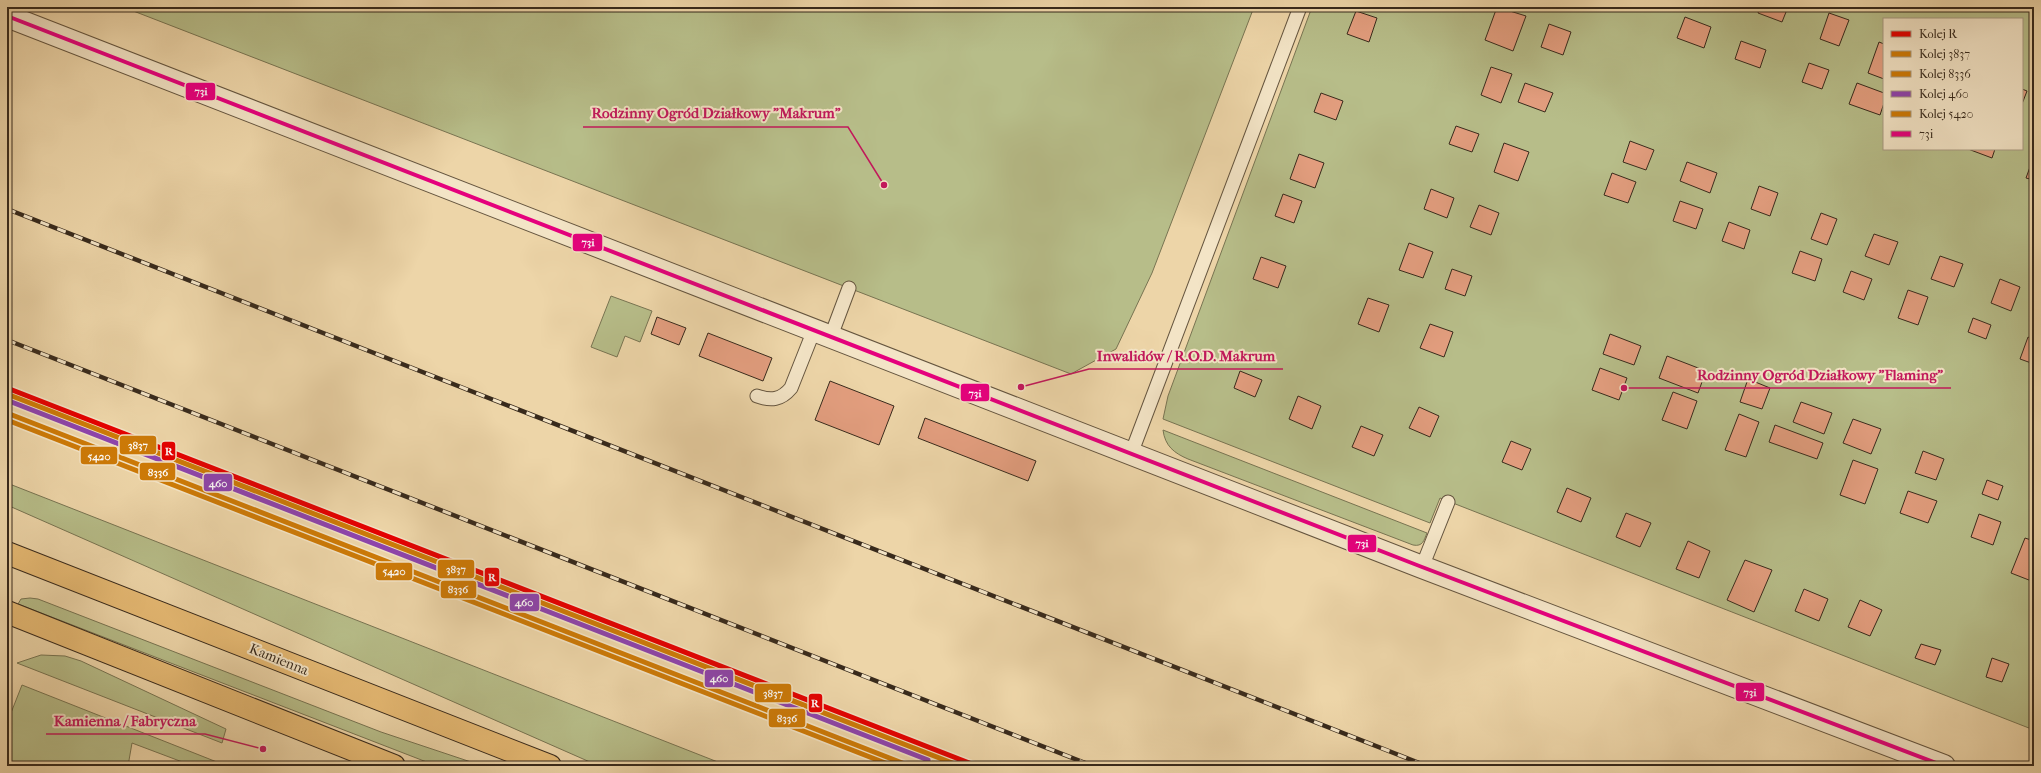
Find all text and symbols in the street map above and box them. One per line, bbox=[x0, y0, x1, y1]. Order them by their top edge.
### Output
legend bbox=[1883, 18, 2023, 150]
text: Kolej R bbox=[1919, 27, 1958, 41]
text: Kolej 3837 bbox=[1919, 47, 1970, 61]
text: Kolej 8336 bbox=[1919, 67, 1971, 81]
line badge: 73i bbox=[185, 82, 216, 101]
text: 73i bbox=[193, 85, 208, 98]
text: Kolej 460 bbox=[1919, 87, 1969, 101]
callout: Rodzinny Ogród Działkowy "Makrum" bbox=[583, 100, 848, 127]
text: Rodzinny Ogród Działkowy "Makrum" bbox=[591, 104, 841, 122]
text: Kolej 5420 bbox=[1919, 107, 1973, 121]
text: 73i bbox=[1919, 127, 1934, 141]
line badge: 73i bbox=[572, 233, 603, 252]
text: 73i bbox=[580, 236, 595, 249]
callout: Inwalidów / R.O.D. Makrum bbox=[1089, 342, 1283, 369]
text: Inwalidów / R.O.D. Makrum bbox=[1097, 347, 1276, 365]
callout: Rodzinny Ogród Działkowy "Flaming" bbox=[1689, 361, 1951, 388]
text: Rodzinny Ogród Działkowy "Flaming" bbox=[1697, 366, 1943, 384]
line badge: 73i bbox=[960, 383, 990, 402]
text: 73i bbox=[967, 387, 982, 400]
line badge: 3837 bbox=[119, 435, 157, 455]
text: 3837 bbox=[128, 439, 149, 452]
line badge: R bbox=[161, 441, 176, 461]
text: R bbox=[165, 445, 174, 458]
line badge: 5420 bbox=[80, 446, 118, 465]
text: 5420 bbox=[88, 450, 110, 463]
line badge: 8336 bbox=[139, 462, 176, 481]
text: 8336 bbox=[148, 466, 169, 479]
line badge: 460 bbox=[203, 473, 233, 492]
text: 460 bbox=[208, 477, 227, 490]
line badge: 73i bbox=[1347, 534, 1377, 553]
text: 73i bbox=[1354, 537, 1369, 550]
line badge: 3837 bbox=[437, 559, 475, 579]
line badge: 5420 bbox=[375, 562, 413, 581]
text: 3837 bbox=[446, 563, 467, 576]
text: 5420 bbox=[383, 565, 405, 578]
line badge: R bbox=[484, 567, 500, 587]
text: R bbox=[488, 571, 497, 584]
line badge: 8336 bbox=[440, 580, 477, 599]
text: 8336 bbox=[448, 583, 469, 596]
line badge: 460 bbox=[509, 593, 540, 612]
text: 460 bbox=[514, 596, 533, 609]
street label: Kamienna bbox=[247, 640, 311, 679]
line badge: 460 bbox=[704, 669, 734, 688]
text: 460 bbox=[709, 672, 728, 685]
line badge: 73i bbox=[1735, 682, 1765, 702]
line badge: 3837 bbox=[754, 683, 792, 703]
text: 73i bbox=[1742, 686, 1757, 699]
text: 3837 bbox=[763, 687, 784, 700]
line badge: R bbox=[808, 693, 823, 713]
text: R bbox=[811, 697, 820, 710]
callout: Kamienna / Fabryczna bbox=[46, 707, 205, 734]
line badge: 8336 bbox=[768, 708, 806, 728]
text: Kamienna / Fabryczna bbox=[54, 712, 197, 730]
text: 8336 bbox=[777, 712, 798, 725]

